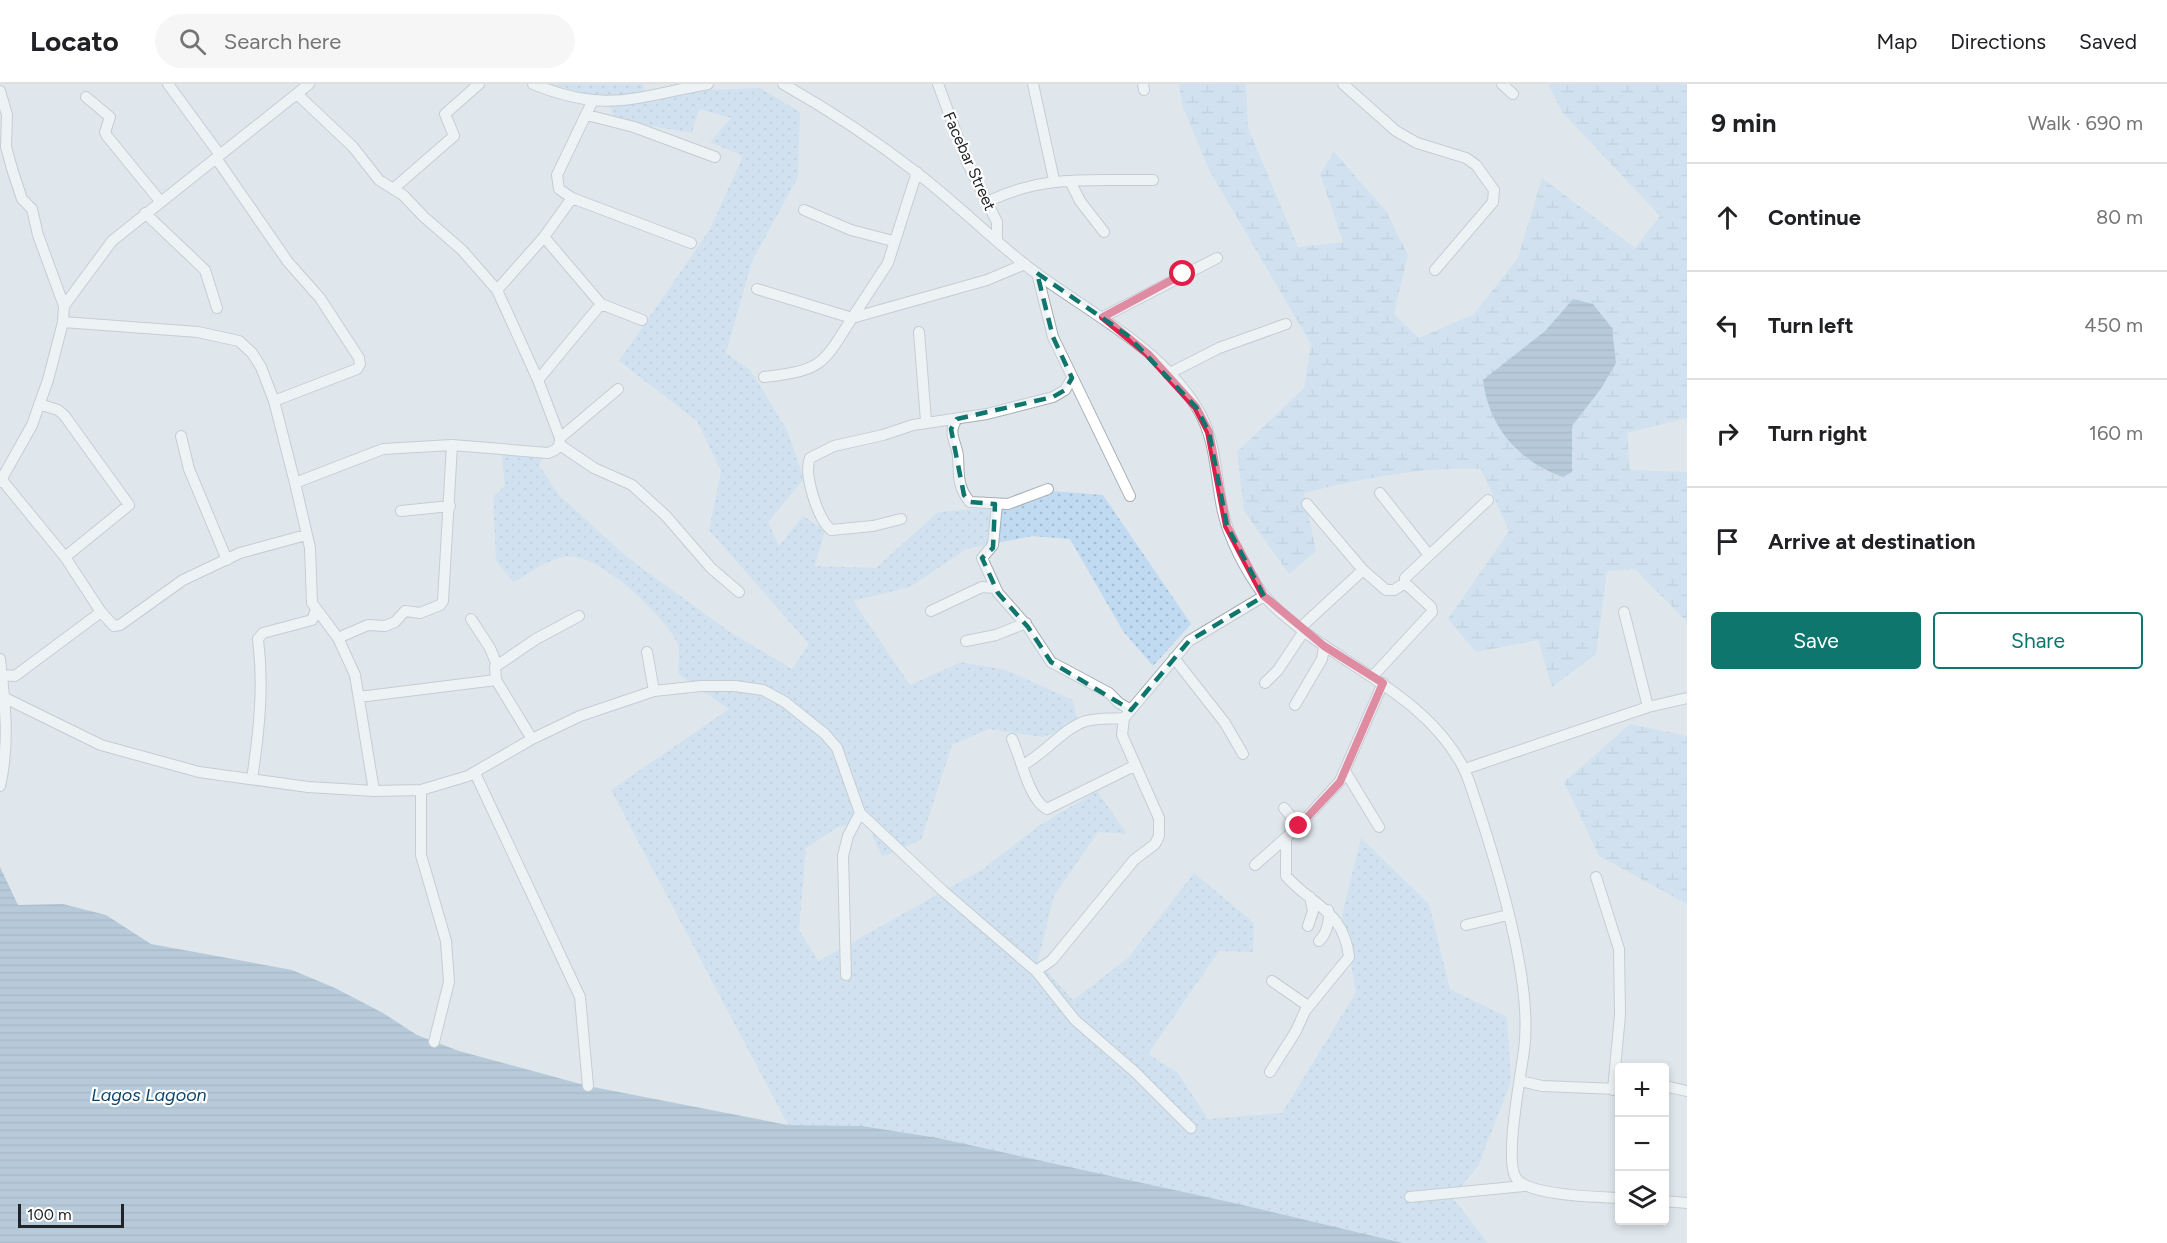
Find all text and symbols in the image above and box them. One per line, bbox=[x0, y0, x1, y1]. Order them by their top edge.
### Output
search box bbox=[155, 14, 575, 68]
text: Locato bbox=[30, 24, 119, 58]
icon: search bbox=[176, 25, 209, 58]
text: Search here bbox=[224, 28, 341, 55]
text: Map bbox=[1876, 29, 1917, 54]
text: Directions bbox=[1950, 29, 2046, 54]
text: Saved bbox=[2079, 29, 2137, 54]
text: 9 min bbox=[1711, 107, 1777, 139]
street label: Facebar Street bbox=[939, 109, 1000, 213]
text: Walk · 690 m bbox=[2028, 111, 2143, 135]
icon: ahead bbox=[1711, 201, 1744, 234]
text: Continue bbox=[1768, 204, 1861, 231]
text: 80 m bbox=[2096, 205, 2143, 229]
route start bbox=[1169, 260, 1195, 286]
icon: left bbox=[1711, 309, 1744, 342]
text: Turn left bbox=[1768, 312, 1854, 339]
text: 450 m bbox=[2084, 313, 2143, 337]
icon: right bbox=[1711, 417, 1744, 450]
text: Turn right bbox=[1768, 420, 1867, 447]
text: 160 m bbox=[2089, 421, 2143, 445]
icon: arrive bbox=[1711, 525, 1744, 558]
text: Arrive at destination bbox=[1768, 528, 1976, 555]
button: Save bbox=[1711, 612, 1921, 669]
button: Share bbox=[1933, 612, 2143, 669]
route end bbox=[1285, 812, 1311, 838]
map controls bbox=[1615, 1063, 1669, 1225]
button: + bbox=[1615, 1063, 1669, 1117]
water label: Lagos Lagoon bbox=[91, 1084, 207, 1106]
button: − bbox=[1615, 1117, 1669, 1171]
button: layers bbox=[1615, 1171, 1669, 1225]
scale bar bbox=[18, 1201, 124, 1228]
text: 100 m bbox=[27, 1205, 72, 1224]

